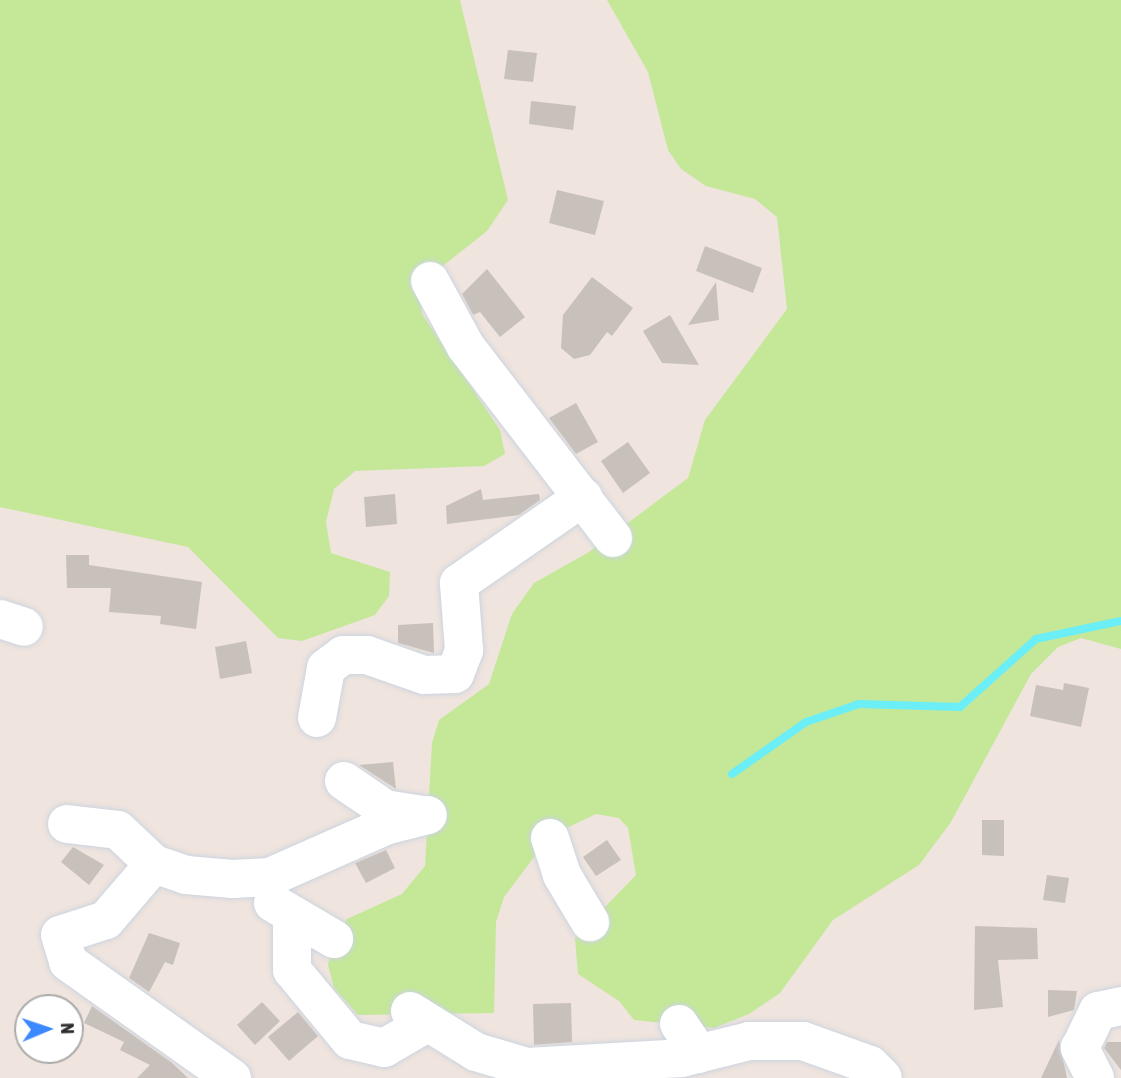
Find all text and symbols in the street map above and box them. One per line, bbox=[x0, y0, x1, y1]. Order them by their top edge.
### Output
north arrow bbox=[14, 994, 84, 1064]
text: N bbox=[57, 1022, 79, 1034]

